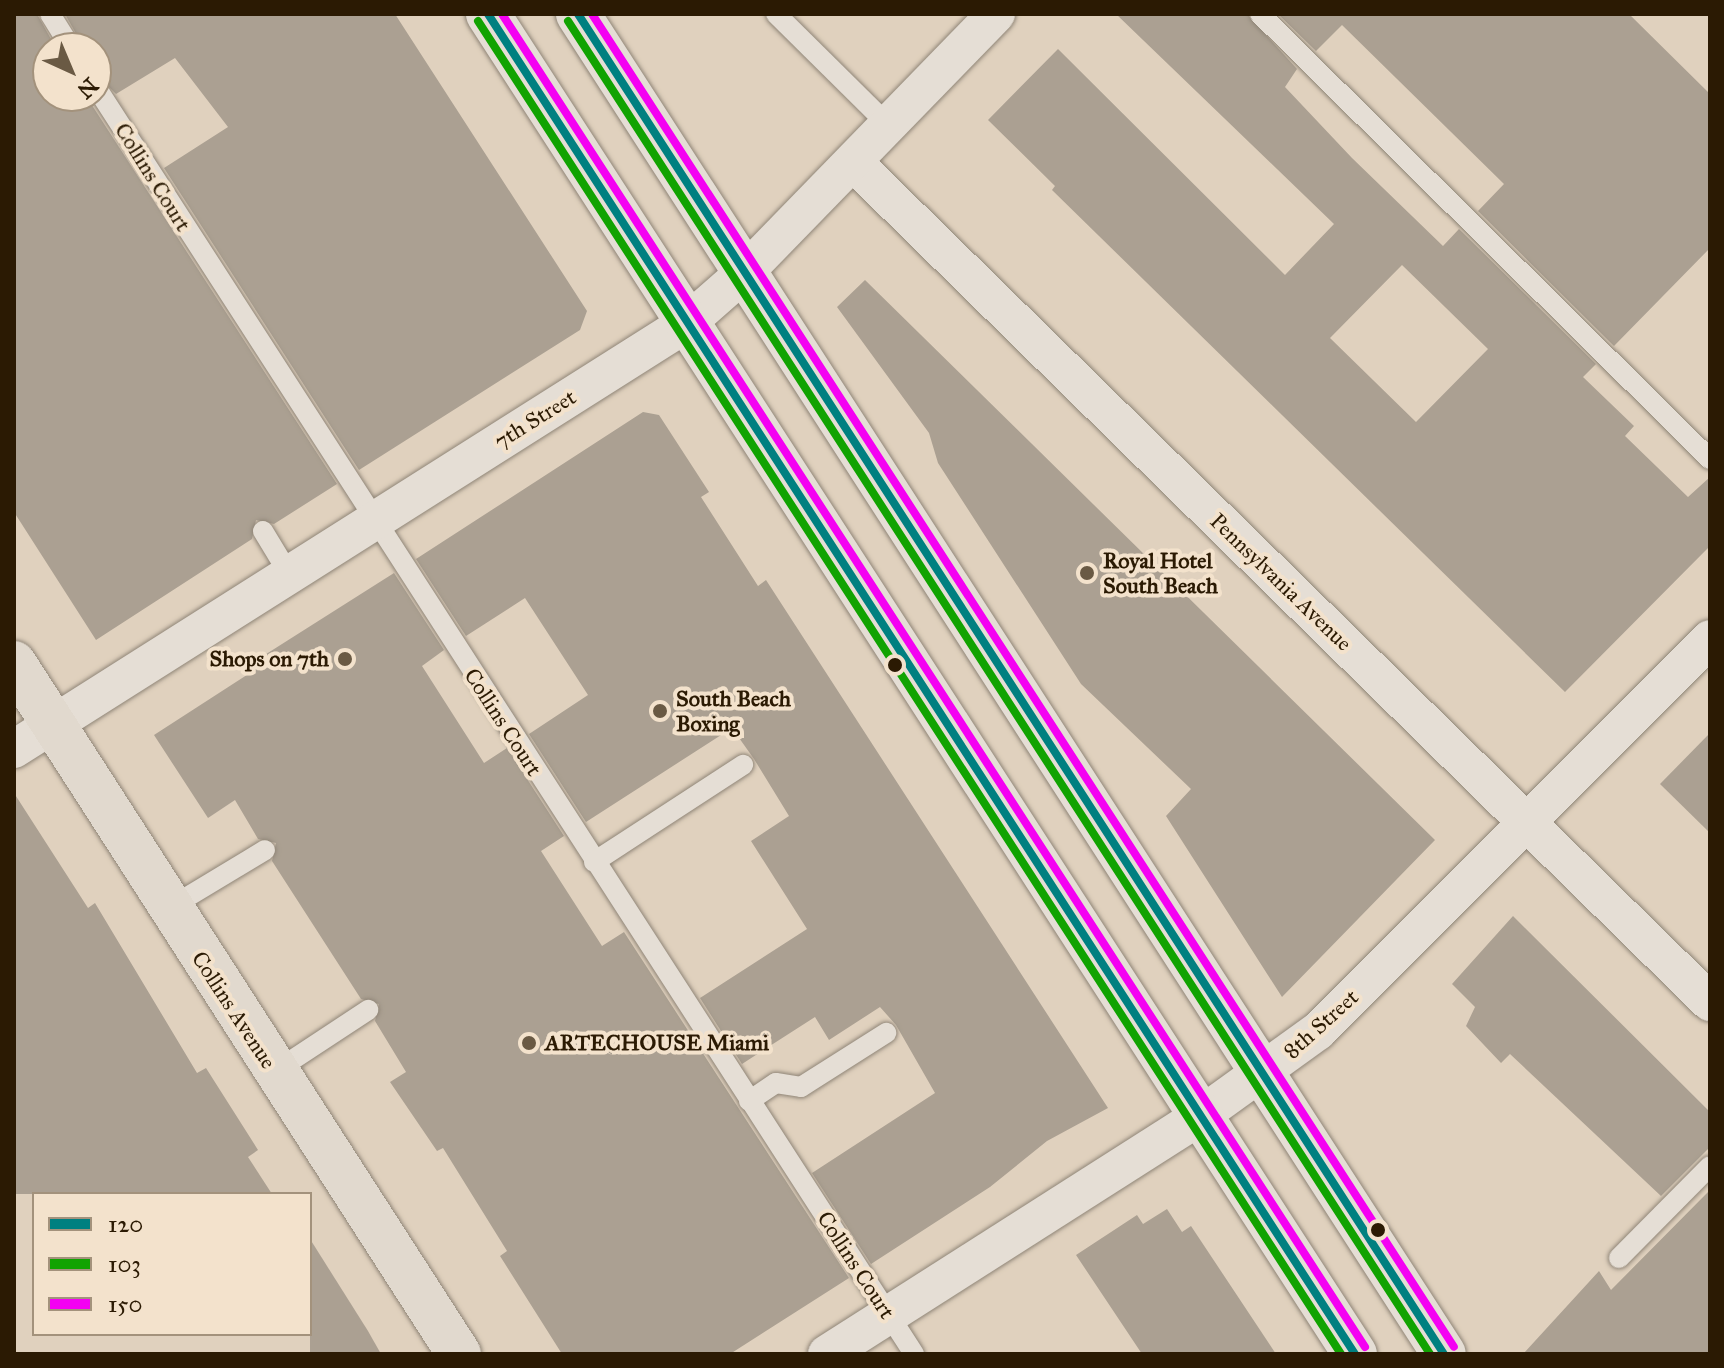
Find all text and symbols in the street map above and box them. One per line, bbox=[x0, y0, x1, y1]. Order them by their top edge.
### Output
north arrow bbox=[32, 32, 112, 112]
text: N bbox=[72, 72, 104, 104]
street label: Collins Court bbox=[109, 118, 197, 236]
street label: 7th Street bbox=[489, 384, 581, 454]
street label: Pennsylvania Avenue bbox=[1205, 508, 1357, 656]
place label: Royal Hotel South Beach bbox=[1103, 547, 1218, 598]
marker: Royal Hotel South Beach bbox=[1078, 564, 1096, 582]
place label: Shops on 7th bbox=[210, 646, 329, 672]
marker: Shops on 7th bbox=[336, 650, 354, 668]
unlabelled marker bbox=[887, 657, 903, 673]
street label: Collins Court bbox=[458, 663, 548, 781]
place label: South Beach Boxing bbox=[676, 685, 791, 736]
marker: South Beach Boxing bbox=[651, 702, 669, 720]
street label: Collins Avenue bbox=[186, 946, 282, 1074]
street label: 8th Street bbox=[1278, 984, 1364, 1064]
place label: ARTECHOUSE Miami bbox=[545, 1030, 769, 1056]
marker: ARTECHOUSE Miami bbox=[520, 1034, 538, 1052]
legend bbox=[32, 1192, 312, 1336]
street label: Collins Court bbox=[811, 1206, 901, 1324]
text: 120 bbox=[108, 1209, 143, 1239]
unlabelled marker bbox=[1370, 1222, 1386, 1238]
text: 103 bbox=[108, 1249, 141, 1279]
text: 150 bbox=[108, 1289, 142, 1319]

